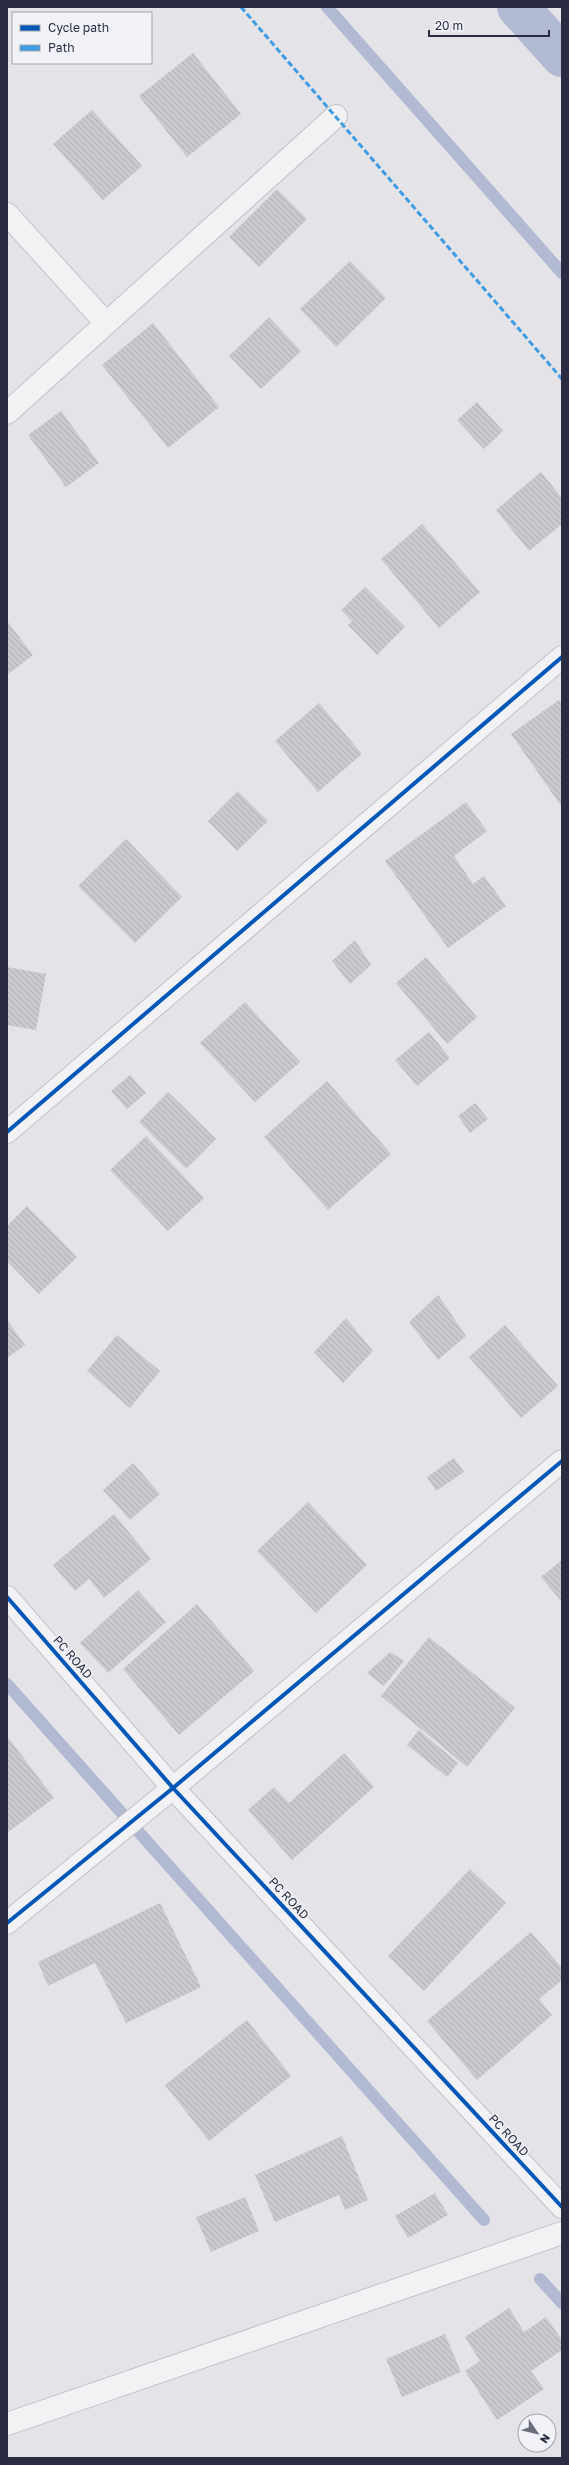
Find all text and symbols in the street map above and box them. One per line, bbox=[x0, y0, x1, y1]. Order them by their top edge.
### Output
legend bbox=[12, 12, 152, 64]
scale bar bbox=[429, 12, 549, 38]
text: 20 m bbox=[435, 18, 463, 33]
text: Cycle path bbox=[48, 20, 109, 35]
text: Path bbox=[48, 40, 75, 55]
street label: PC ROAD bbox=[50, 1632, 96, 1682]
street label: PC ROAD bbox=[266, 1874, 312, 1922]
street label: PC ROAD bbox=[486, 2111, 532, 2159]
north arrow bbox=[517, 2413, 557, 2453]
text: N bbox=[538, 2432, 553, 2446]

